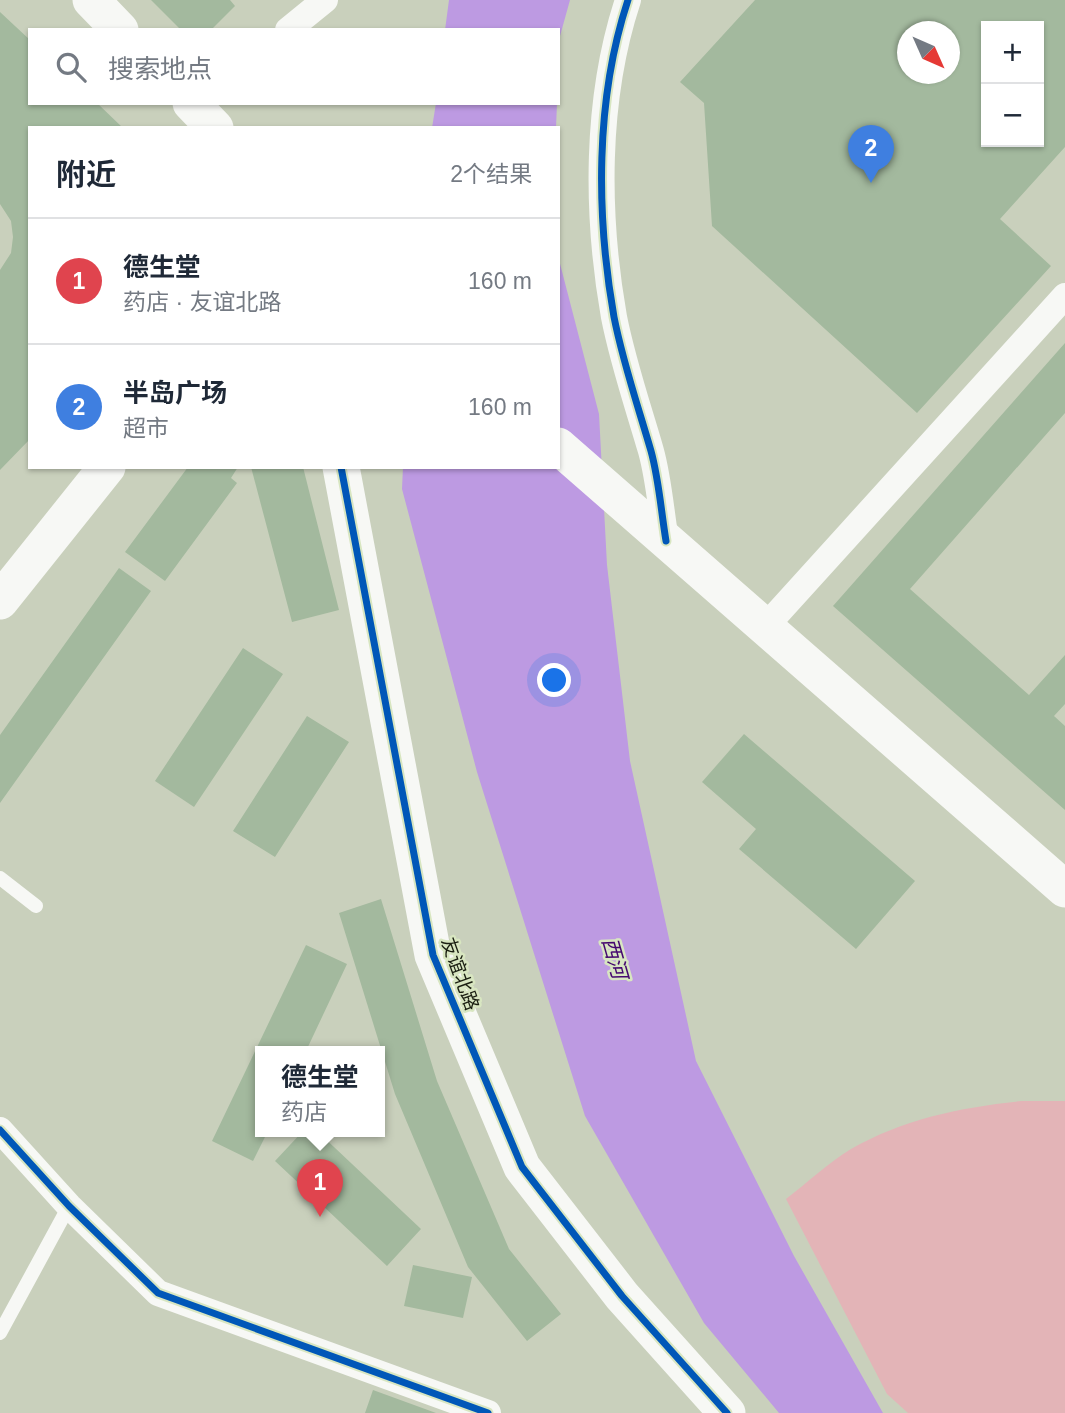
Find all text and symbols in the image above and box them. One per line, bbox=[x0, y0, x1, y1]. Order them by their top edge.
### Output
north arrow bbox=[897, 21, 960, 84]
map controls bbox=[981, 21, 1044, 147]
button: + bbox=[981, 21, 1044, 84]
search box bbox=[28, 28, 560, 105]
icon: search bbox=[52, 48, 90, 86]
text: 搜索地点 bbox=[108, 54, 212, 84]
button: − bbox=[981, 84, 1044, 147]
pin: 2 bbox=[848, 125, 894, 183]
text: 附近 bbox=[56, 158, 116, 191]
text: 2个结果 bbox=[450, 161, 532, 187]
text: 德生堂 bbox=[123, 252, 201, 282]
text: 1 bbox=[73, 268, 85, 294]
text: 160 m bbox=[468, 268, 532, 294]
text: 药店 · 友谊北路 bbox=[123, 289, 281, 315]
text: 半岛广场 bbox=[123, 378, 227, 408]
text: 2 bbox=[73, 394, 85, 420]
text: 160 m bbox=[468, 394, 532, 420]
text: 超市 bbox=[123, 415, 169, 441]
your location bbox=[537, 663, 571, 697]
street label: 友谊北路 bbox=[437, 935, 483, 1013]
water label: 西河 bbox=[598, 935, 633, 985]
popup bbox=[255, 1046, 385, 1137]
text: 德生堂 bbox=[281, 1062, 359, 1092]
text: 药店 bbox=[281, 1099, 327, 1125]
pin: 1 bbox=[297, 1159, 343, 1217]

